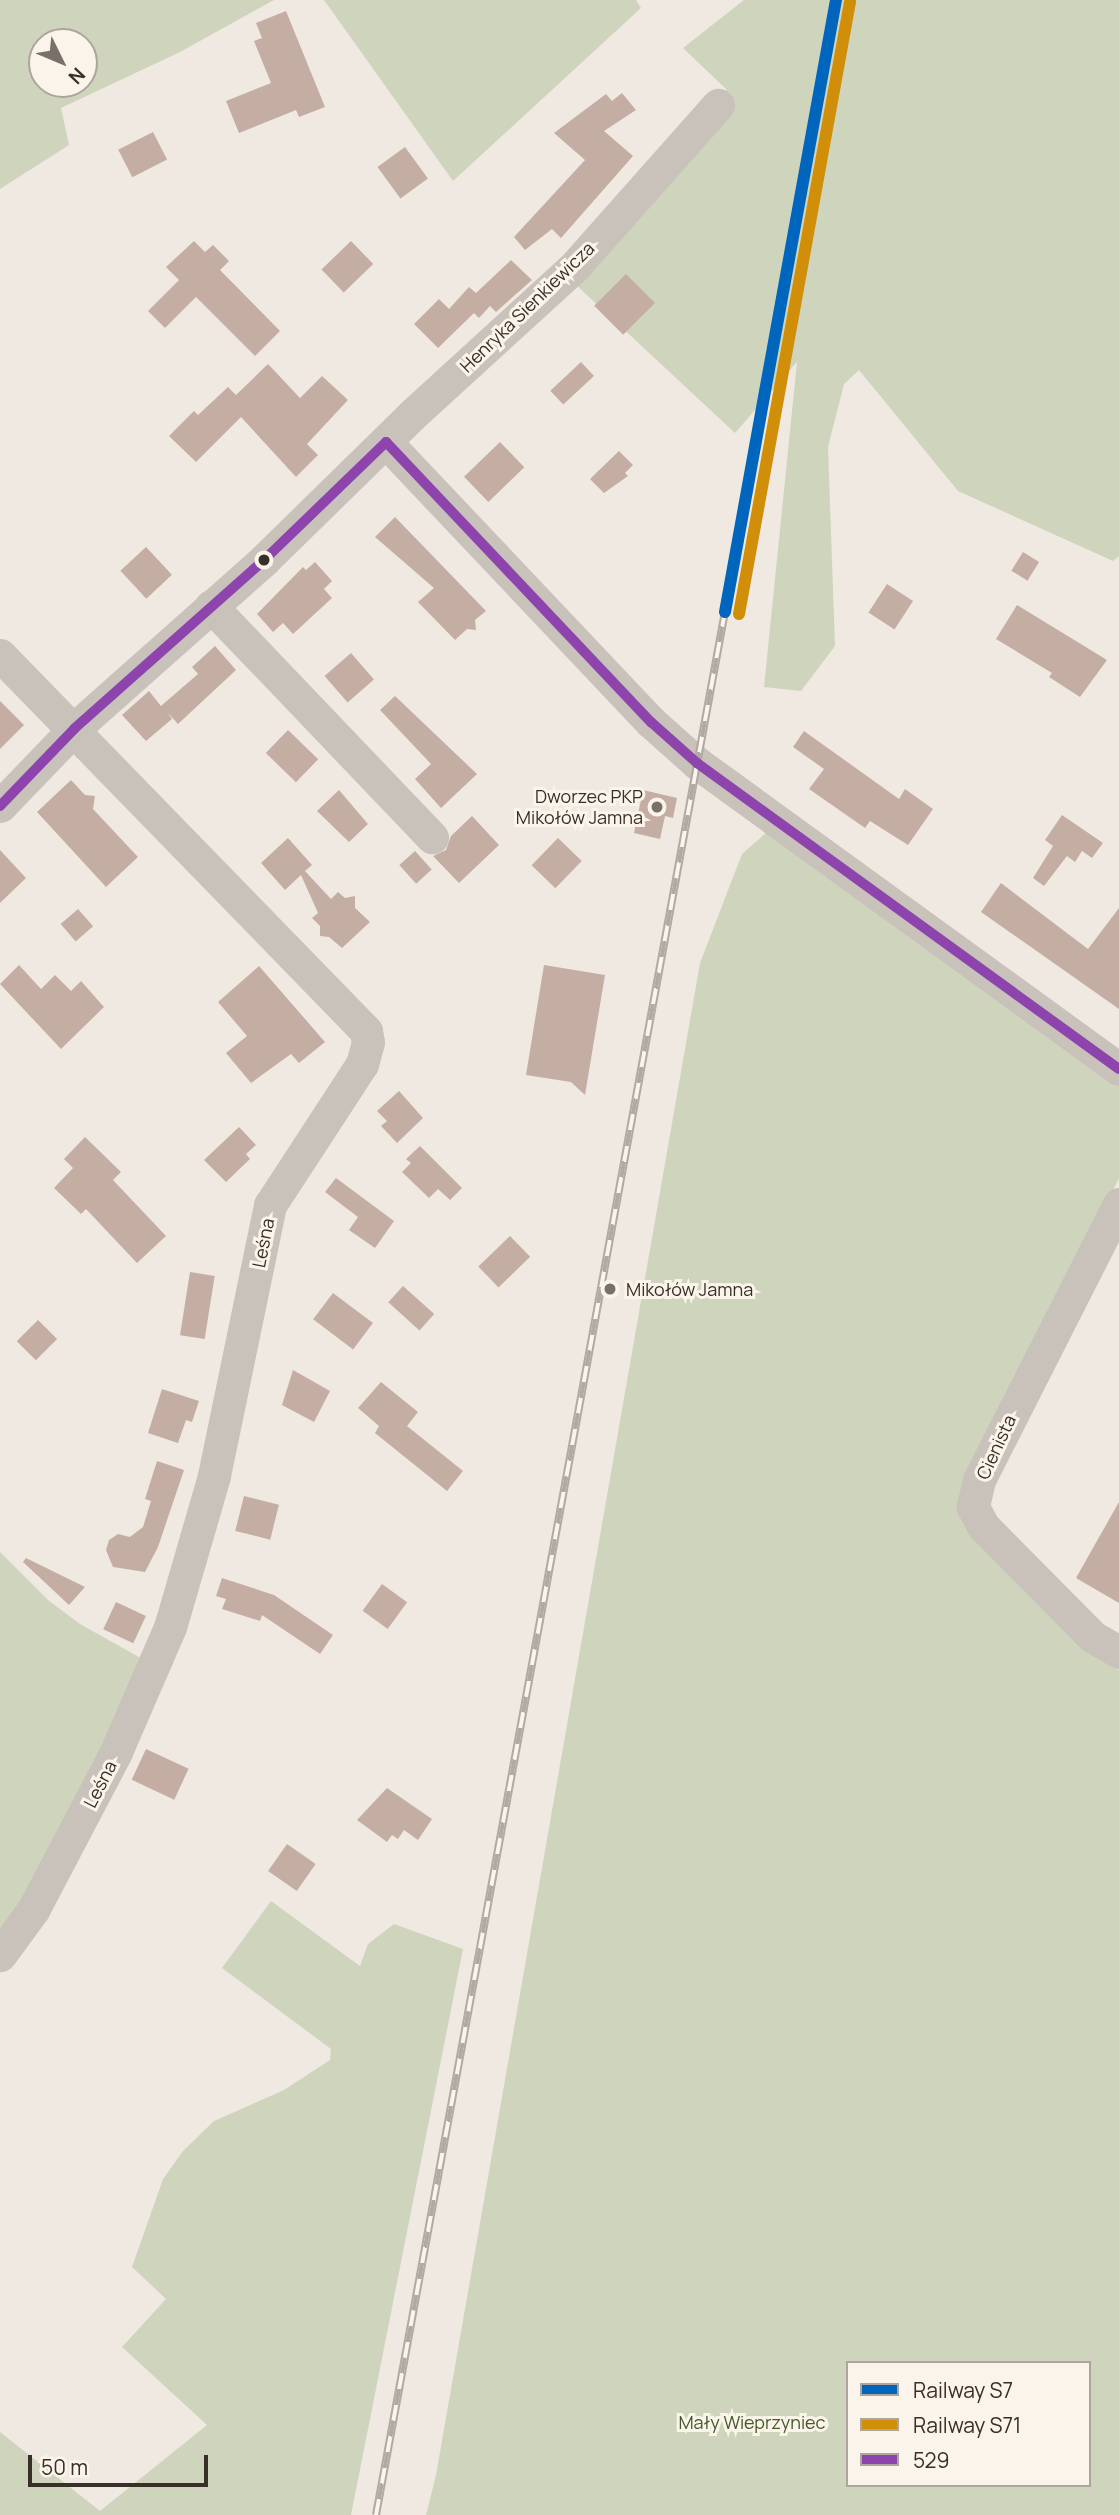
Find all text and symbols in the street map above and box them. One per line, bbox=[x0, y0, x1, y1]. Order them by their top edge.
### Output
north arrow bbox=[28, 28, 98, 98]
text: N bbox=[63, 62, 91, 90]
street label: Henryka Sienkiewicza bbox=[455, 237, 599, 377]
unlabelled marker bbox=[257, 553, 271, 567]
place label: Dworzec PKP Mikołów Jamna bbox=[516, 786, 643, 828]
marker: Dworzec PKP Mikołów Jamna bbox=[649, 799, 665, 815]
street label: Leśna bbox=[248, 1216, 278, 1270]
place label: Mikołów Jamna bbox=[626, 1278, 753, 1300]
marker: Mikołów Jamna bbox=[600, 1279, 620, 1299]
street label: Cienista bbox=[972, 1411, 1020, 1483]
street label: Leśna bbox=[79, 1757, 121, 1811]
legend bbox=[846, 2361, 1091, 2487]
text: Railway S7 bbox=[913, 2376, 1013, 2404]
park label: Mały Wieprzyniec bbox=[678, 2411, 826, 2433]
text: Railway S71 bbox=[913, 2411, 1021, 2439]
scale bar bbox=[32, 2442, 212, 2486]
text: 529 bbox=[913, 2446, 950, 2474]
text: 50 m bbox=[41, 2453, 88, 2481]

